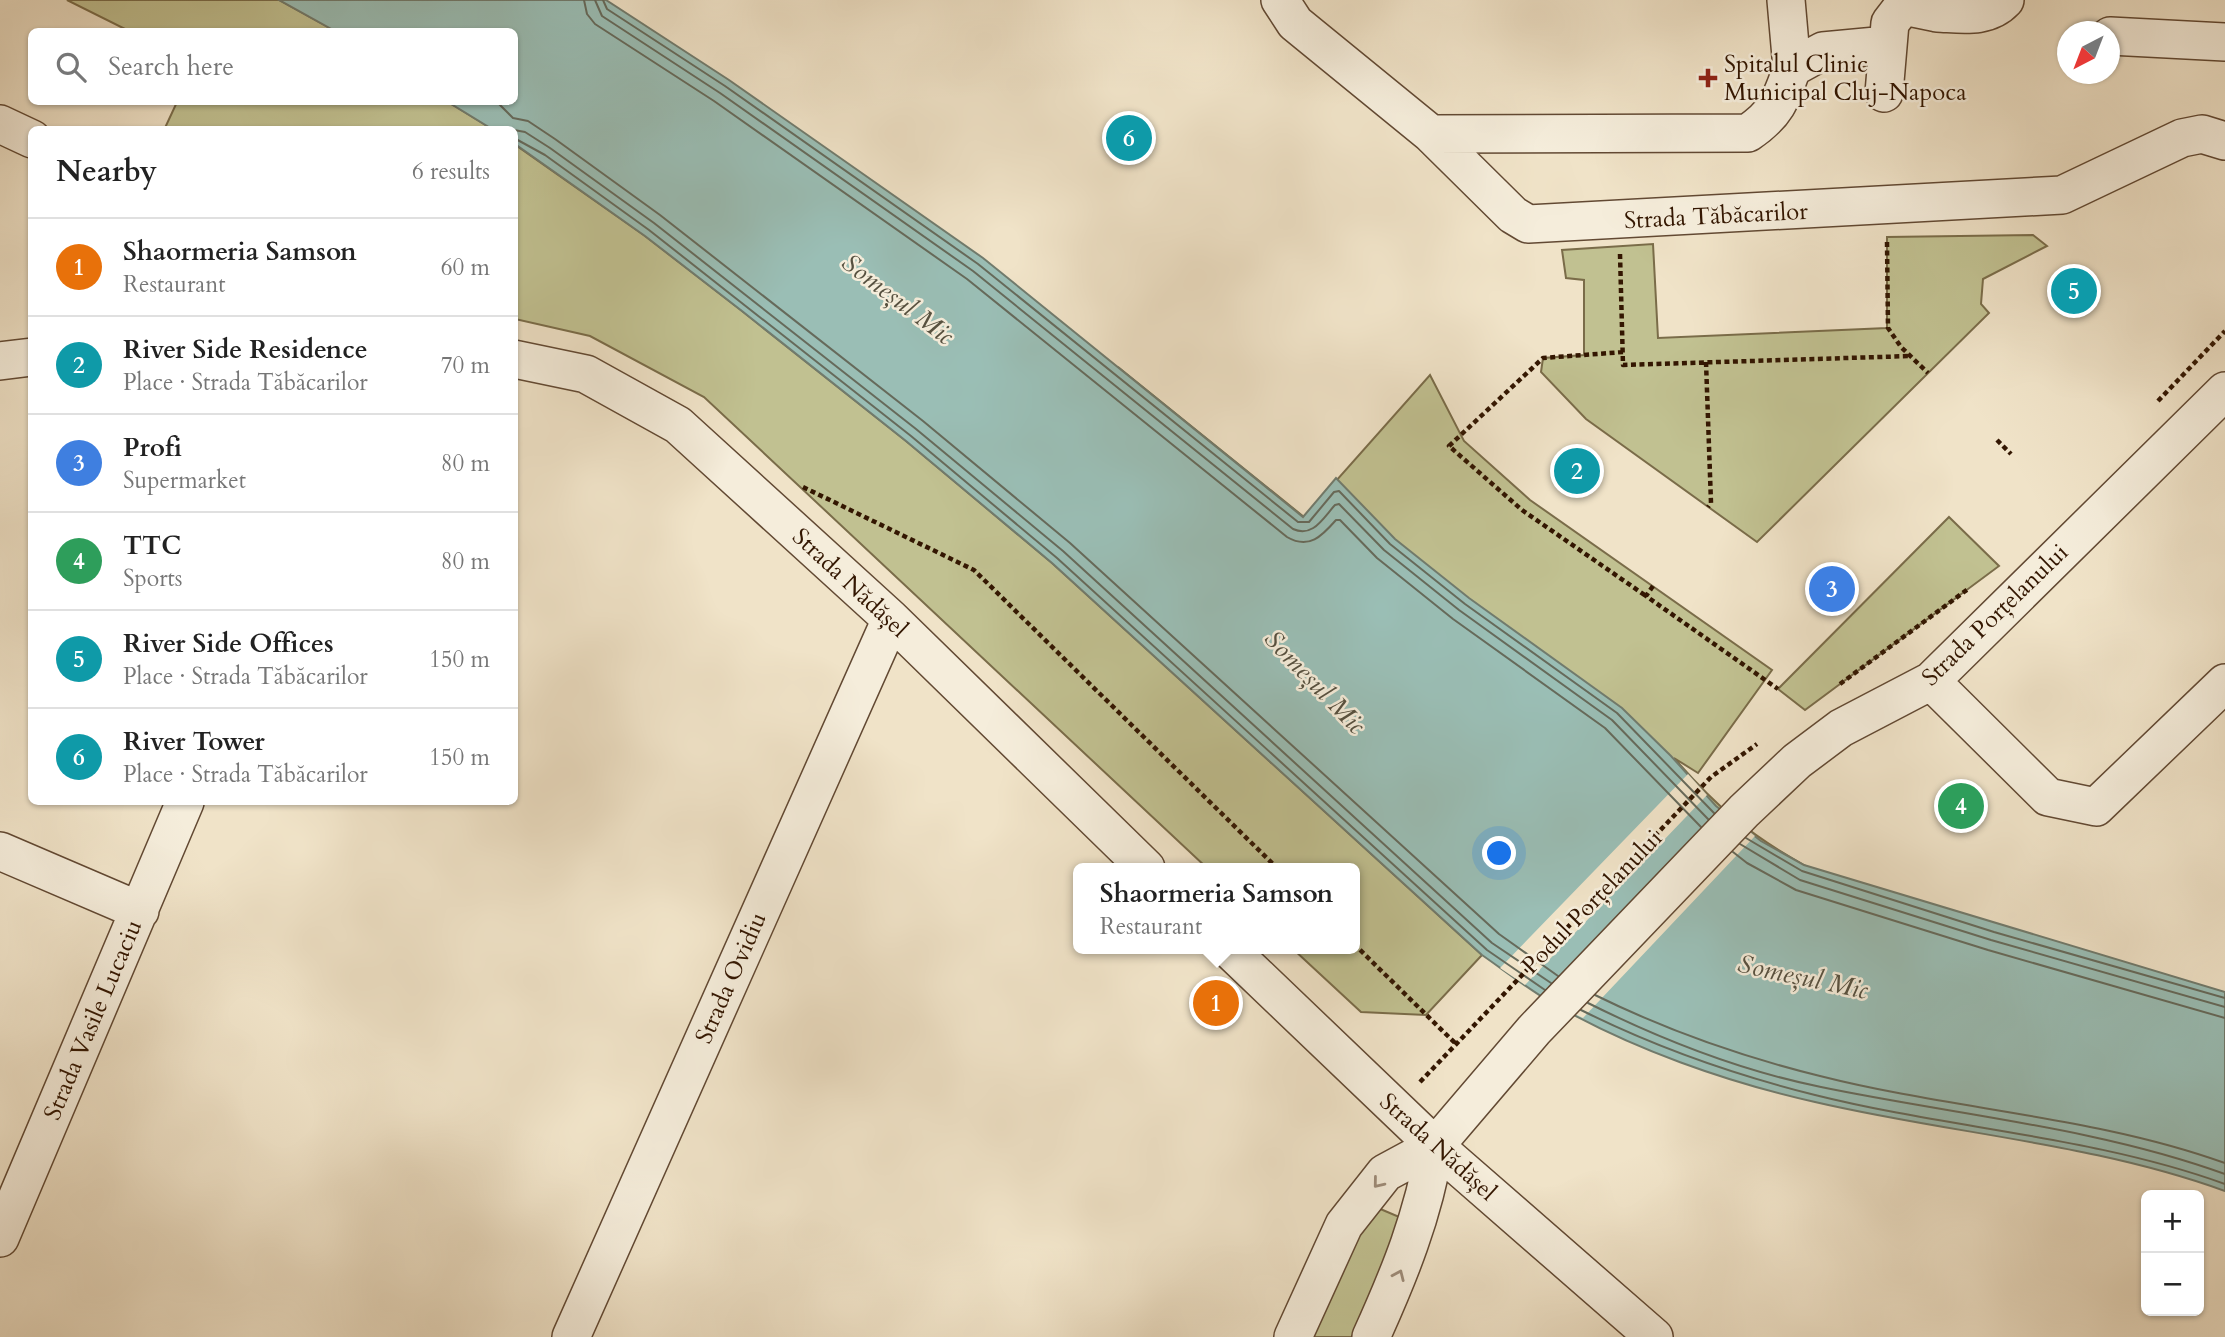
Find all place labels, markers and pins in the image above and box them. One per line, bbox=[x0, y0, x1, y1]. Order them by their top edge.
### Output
place label: Spitalul Clinic Municipal Cluj-Napoca bbox=[1724, 48, 1967, 109]
marker: Spitalul Clinic Municipal Cluj-Napoca bbox=[1698, 68, 1718, 88]
pin: 6 bbox=[1106, 112, 1152, 164]
pin: 5 bbox=[2051, 265, 2097, 317]
pin: 2 bbox=[1554, 445, 1600, 497]
pin: 3 bbox=[1809, 563, 1855, 615]
pin: 4 bbox=[1938, 780, 1984, 832]
pin: 1 bbox=[1193, 977, 1239, 1029]

